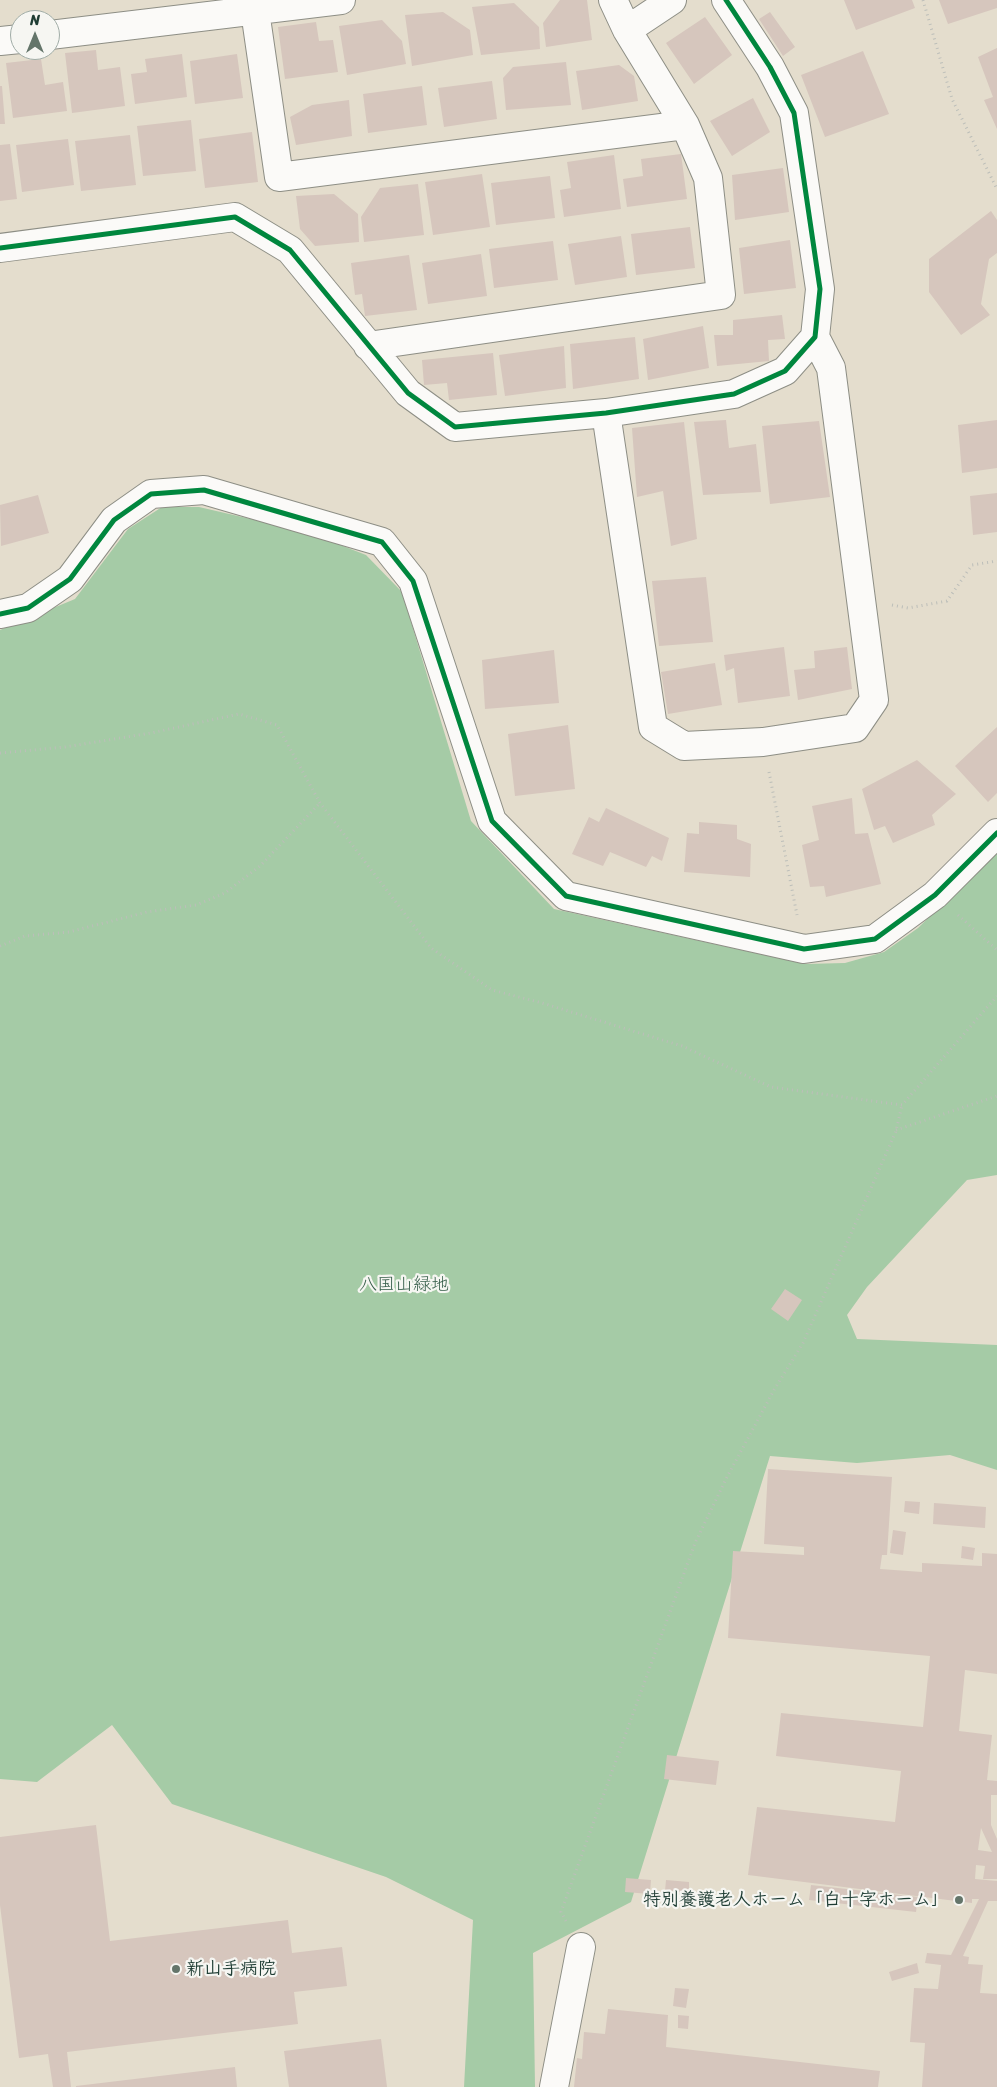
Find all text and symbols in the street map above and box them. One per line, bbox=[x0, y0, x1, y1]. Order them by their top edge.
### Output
text: N bbox=[30, 8, 40, 33]
north arrow bbox=[10, 10, 60, 60]
park label: 八国山緑地 bbox=[359, 1274, 449, 1296]
place label: 特別養護老人ホーム「白十字ホーム」 bbox=[643, 1889, 949, 1911]
marker: 特別養護老人ホーム「白十字ホーム」 bbox=[953, 1894, 965, 1906]
place label: 新山手病院 bbox=[186, 1958, 276, 1980]
marker: 新山手病院 bbox=[170, 1963, 182, 1975]

